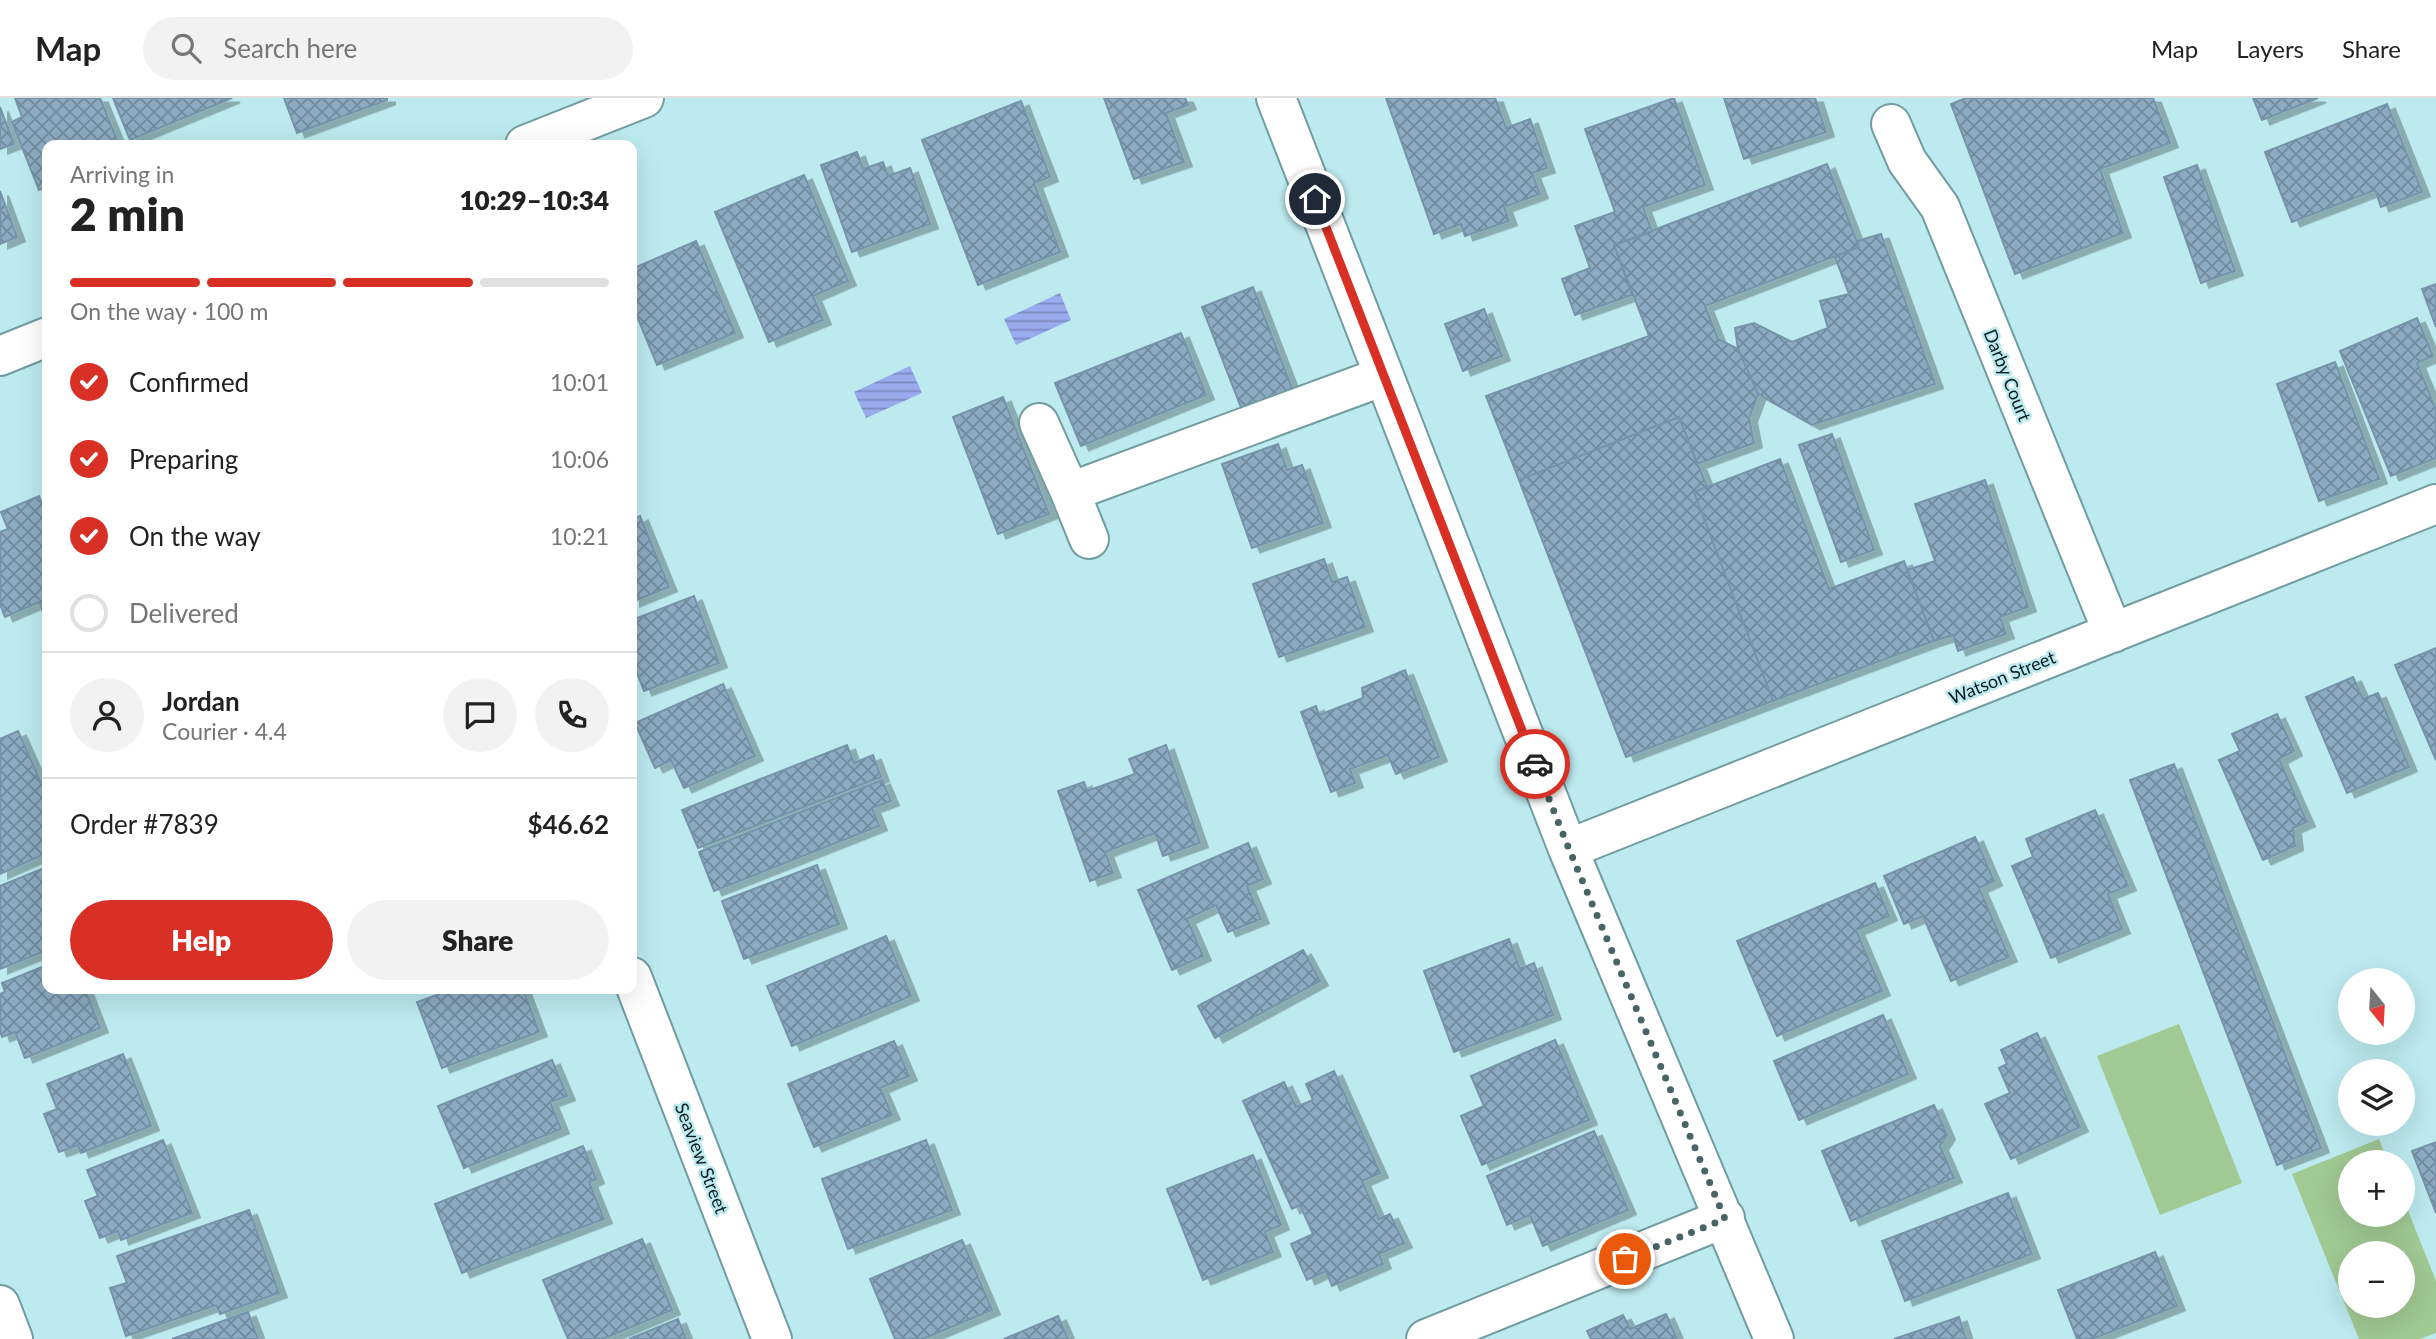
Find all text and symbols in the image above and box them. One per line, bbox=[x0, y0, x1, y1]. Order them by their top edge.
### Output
search box bbox=[143, 17, 633, 80]
text: Map bbox=[35, 28, 101, 68]
icon: search bbox=[167, 29, 205, 67]
text: Search here bbox=[223, 32, 357, 64]
text: Map bbox=[2151, 34, 2198, 63]
text: Layers bbox=[2236, 34, 2304, 63]
text: Share bbox=[2342, 34, 2401, 63]
text: Arriving in bbox=[70, 160, 174, 188]
pin bbox=[1285, 169, 1345, 229]
icon: home bbox=[1296, 180, 1334, 218]
text: 10:29–10:34 bbox=[459, 184, 609, 216]
text: 2 min bbox=[70, 186, 185, 241]
text: On the way · 100 m bbox=[70, 297, 269, 325]
street label: Darby Court bbox=[1980, 326, 2037, 425]
icon: check bbox=[70, 363, 108, 401]
text: Confirmed bbox=[129, 366, 249, 398]
text: 10:01 bbox=[550, 368, 609, 396]
icon: check bbox=[70, 440, 108, 478]
text: Preparing bbox=[129, 443, 238, 475]
text: 10:06 bbox=[550, 445, 609, 473]
icon: check bbox=[70, 517, 108, 555]
text: On the way bbox=[129, 520, 261, 552]
text: 10:21 bbox=[550, 522, 609, 550]
text: Delivered bbox=[129, 597, 239, 629]
street label: Watson Street bbox=[1946, 645, 2059, 708]
button: person bbox=[70, 678, 144, 752]
button: chat bbox=[443, 678, 517, 752]
button: phone bbox=[535, 678, 609, 752]
text: Jordan bbox=[162, 685, 240, 717]
text: Courier · 4.4 bbox=[162, 717, 287, 745]
courier bbox=[1500, 729, 1570, 799]
icon: car bbox=[1516, 745, 1554, 783]
text: Order #7839 bbox=[70, 808, 219, 840]
text: $46.62 bbox=[527, 808, 609, 840]
button: Help bbox=[70, 900, 333, 980]
button: Share bbox=[347, 900, 609, 980]
north arrow bbox=[2338, 968, 2415, 1045]
map controls bbox=[2338, 968, 2415, 1318]
button: layers bbox=[2338, 1059, 2415, 1136]
street label: Seaview Street bbox=[671, 1100, 733, 1217]
button: + bbox=[2338, 1150, 2415, 1227]
pin bbox=[1595, 1229, 1655, 1289]
icon: bag bbox=[1606, 1240, 1644, 1278]
button: − bbox=[2338, 1241, 2415, 1318]

